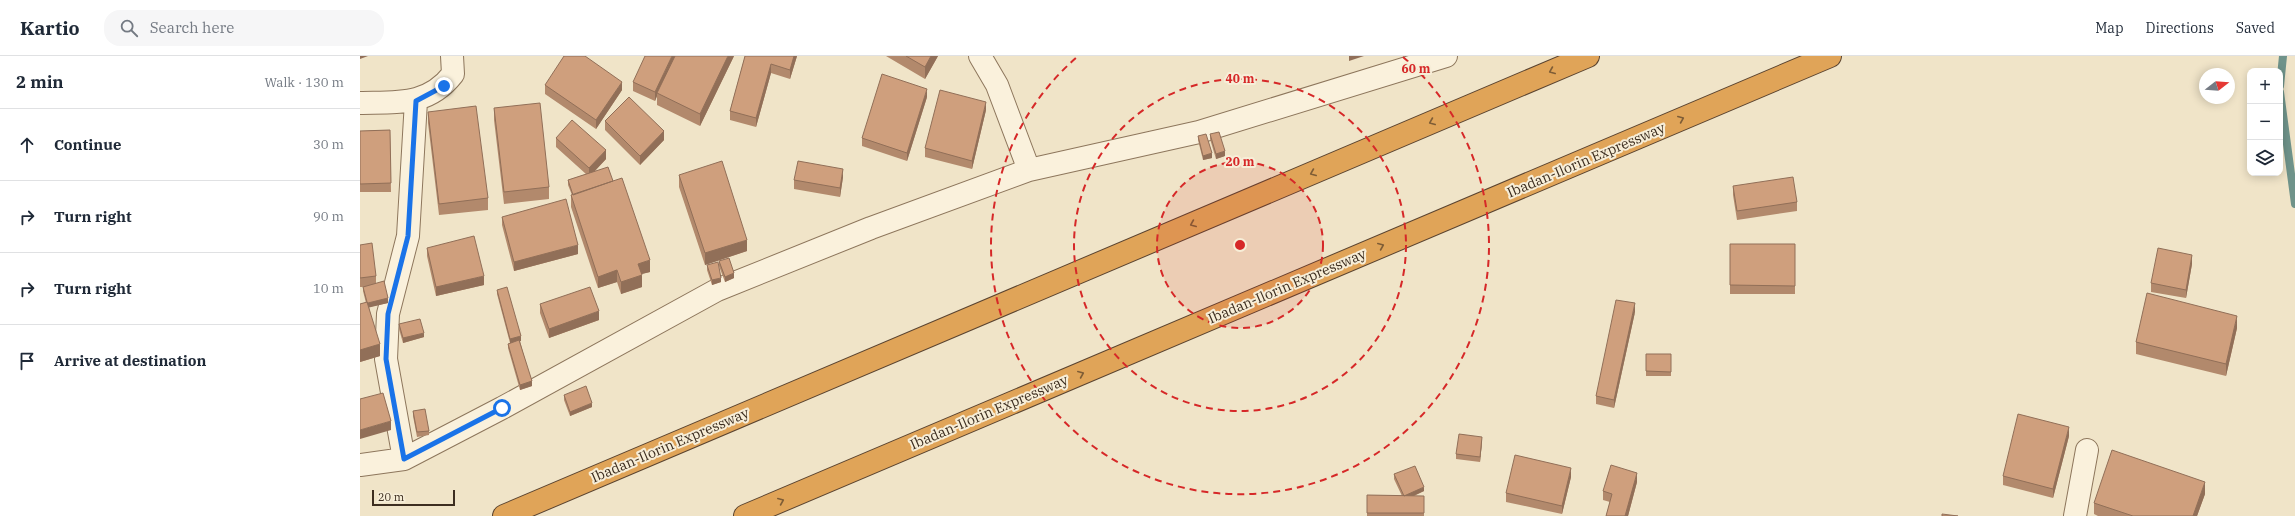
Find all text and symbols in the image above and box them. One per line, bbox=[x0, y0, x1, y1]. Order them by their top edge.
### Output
search box bbox=[104, 10, 384, 46]
text: Kartio bbox=[20, 16, 80, 40]
icon: search bbox=[118, 17, 140, 39]
text: Search here bbox=[150, 18, 234, 37]
text: Map bbox=[2095, 19, 2124, 37]
text: Directions bbox=[2146, 19, 2214, 37]
text: Saved bbox=[2236, 19, 2275, 37]
text: 60 m bbox=[1402, 61, 1431, 76]
one-way arrow bbox=[1549, 66, 1556, 74]
north arrow bbox=[2199, 68, 2235, 104]
map controls bbox=[2247, 68, 2283, 176]
button: + bbox=[2247, 68, 2283, 104]
text: 2 min bbox=[16, 71, 64, 93]
text: 40 m bbox=[1226, 71, 1255, 86]
text: Walk · 130 m bbox=[265, 74, 344, 91]
route end bbox=[435, 77, 453, 95]
button: − bbox=[2247, 104, 2283, 140]
one-way arrow bbox=[1677, 116, 1685, 124]
one-way arrow bbox=[1429, 117, 1437, 125]
street label: Ibadan-Ilorin Expressway bbox=[1504, 118, 1668, 201]
icon: ahead bbox=[16, 134, 38, 156]
text: Continue bbox=[54, 135, 121, 154]
text: 30 m bbox=[313, 136, 344, 153]
button: layers bbox=[2247, 140, 2283, 176]
text: 20 m bbox=[1226, 154, 1255, 169]
one-way arrow bbox=[1309, 168, 1316, 176]
icon: right bbox=[16, 206, 38, 228]
text: Turn right bbox=[54, 207, 132, 226]
text: 90 m bbox=[313, 208, 344, 225]
one-way arrow bbox=[1190, 219, 1197, 227]
centre of rings bbox=[1233, 238, 1247, 252]
one-way arrow bbox=[1378, 243, 1385, 251]
street label: Ibadan-Ilorin Expressway bbox=[1205, 244, 1369, 327]
icon: right bbox=[16, 278, 38, 300]
text: Turn right bbox=[54, 279, 132, 298]
text: 10 m bbox=[313, 280, 344, 297]
icon: arrive bbox=[16, 350, 38, 372]
text: Arrive at destination bbox=[54, 351, 206, 370]
street label: Ibadan-Ilorin Expressway bbox=[907, 370, 1071, 453]
one-way arrow bbox=[1077, 370, 1084, 378]
route start bbox=[493, 399, 511, 417]
street label: Ibadan-Ilorin Expressway bbox=[588, 403, 752, 486]
scale bar bbox=[372, 488, 455, 507]
text: 20 m bbox=[378, 490, 404, 504]
one-way arrow bbox=[776, 498, 784, 506]

